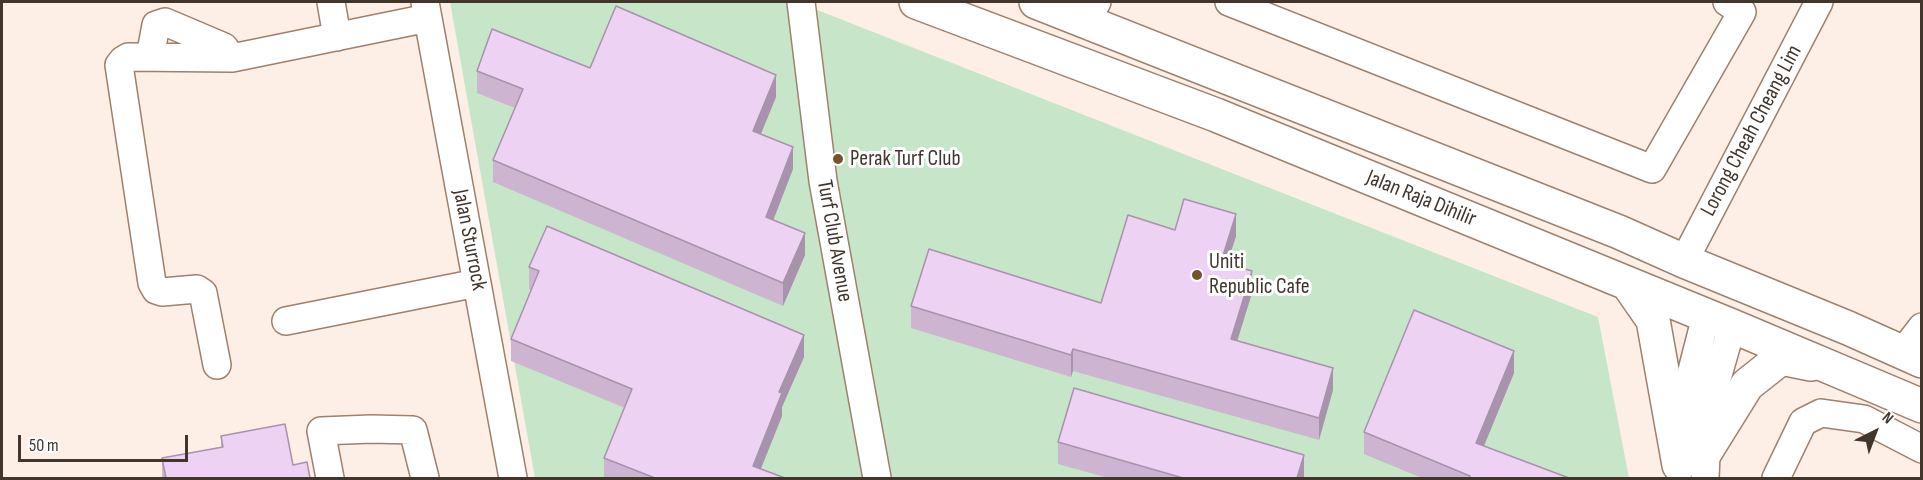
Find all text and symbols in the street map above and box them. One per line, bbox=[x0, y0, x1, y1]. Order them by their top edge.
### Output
street label: Lorong Cheah Cheang Lim bbox=[1696, 41, 1808, 221]
place label: Perak Turf Club bbox=[850, 146, 961, 172]
marker: Perak Turf Club bbox=[831, 152, 845, 166]
street label: Jalan Raja Dihilir bbox=[1362, 165, 1480, 233]
street label: Turf Club Avenue bbox=[810, 178, 858, 304]
street label: Jalan Sturrock bbox=[446, 187, 492, 293]
place label: Uniti Republic Cafe bbox=[1209, 249, 1310, 300]
marker: Uniti Republic Cafe bbox=[1190, 268, 1204, 282]
north arrow bbox=[1845, 402, 1905, 462]
text: N bbox=[1878, 408, 1897, 428]
scale bar bbox=[21, 423, 190, 461]
text: 50 m bbox=[29, 435, 59, 456]

